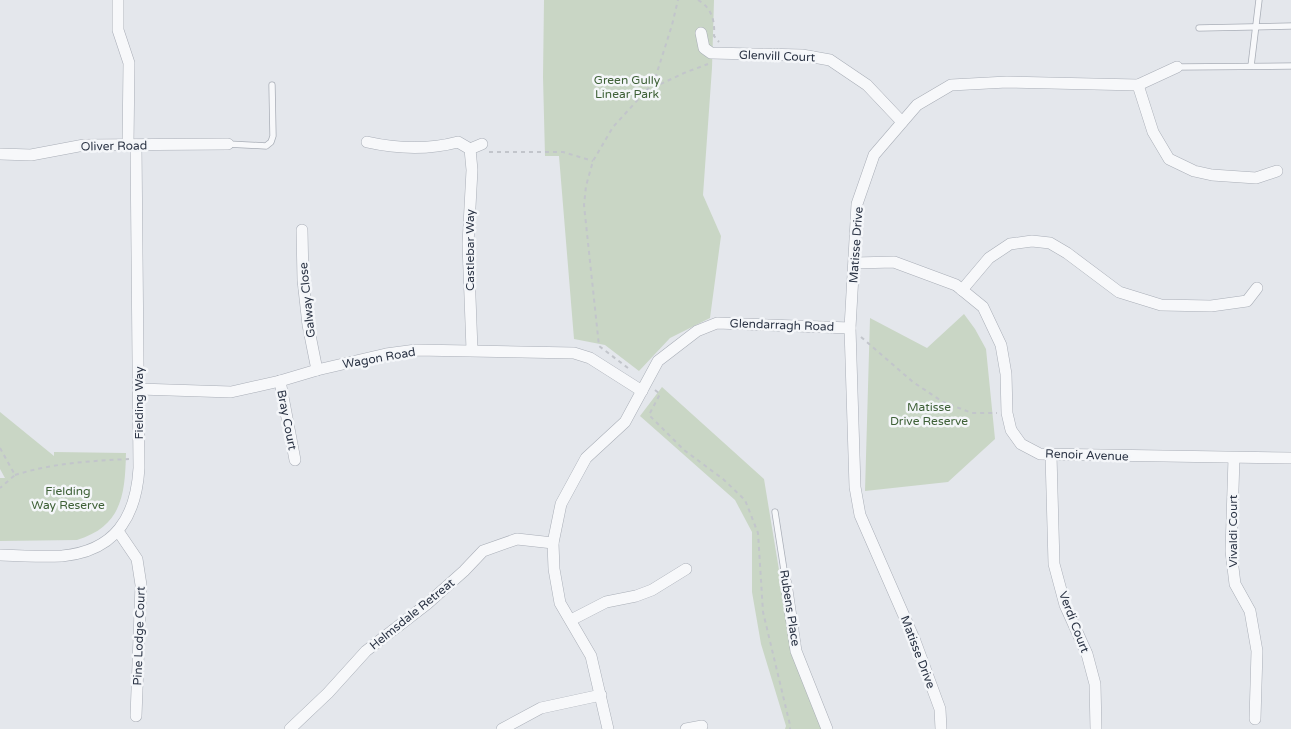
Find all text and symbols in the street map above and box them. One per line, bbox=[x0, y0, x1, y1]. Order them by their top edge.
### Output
street label: Glenvill Court bbox=[739, 48, 816, 64]
park label: Green Gully Linear Park bbox=[594, 73, 661, 101]
street label: Oliver Road bbox=[81, 138, 147, 154]
street label: Matisse Drive bbox=[846, 206, 866, 284]
street label: Castlebar Way bbox=[463, 208, 477, 291]
street label: Galway Close bbox=[296, 261, 318, 338]
street label: Glendarragh Road bbox=[729, 316, 835, 334]
street label: Wagon Road bbox=[341, 345, 417, 371]
street label: Fielding Way bbox=[132, 366, 146, 440]
street label: Bray Court bbox=[274, 389, 300, 452]
park label: Matisse Drive Reserve bbox=[890, 400, 968, 428]
street label: Renoir Avenue bbox=[1045, 447, 1129, 463]
park label: Fielding Way Reserve bbox=[31, 484, 105, 512]
street label: Vivaldi Court bbox=[1226, 494, 1240, 567]
street label: Rubens Place bbox=[777, 569, 803, 647]
street label: Helmsdale Retreat bbox=[367, 575, 458, 652]
street label: Pine Lodge Court bbox=[130, 586, 148, 686]
street label: Verdi Court bbox=[1056, 589, 1092, 655]
street label: Matisse Drive bbox=[898, 614, 938, 691]

